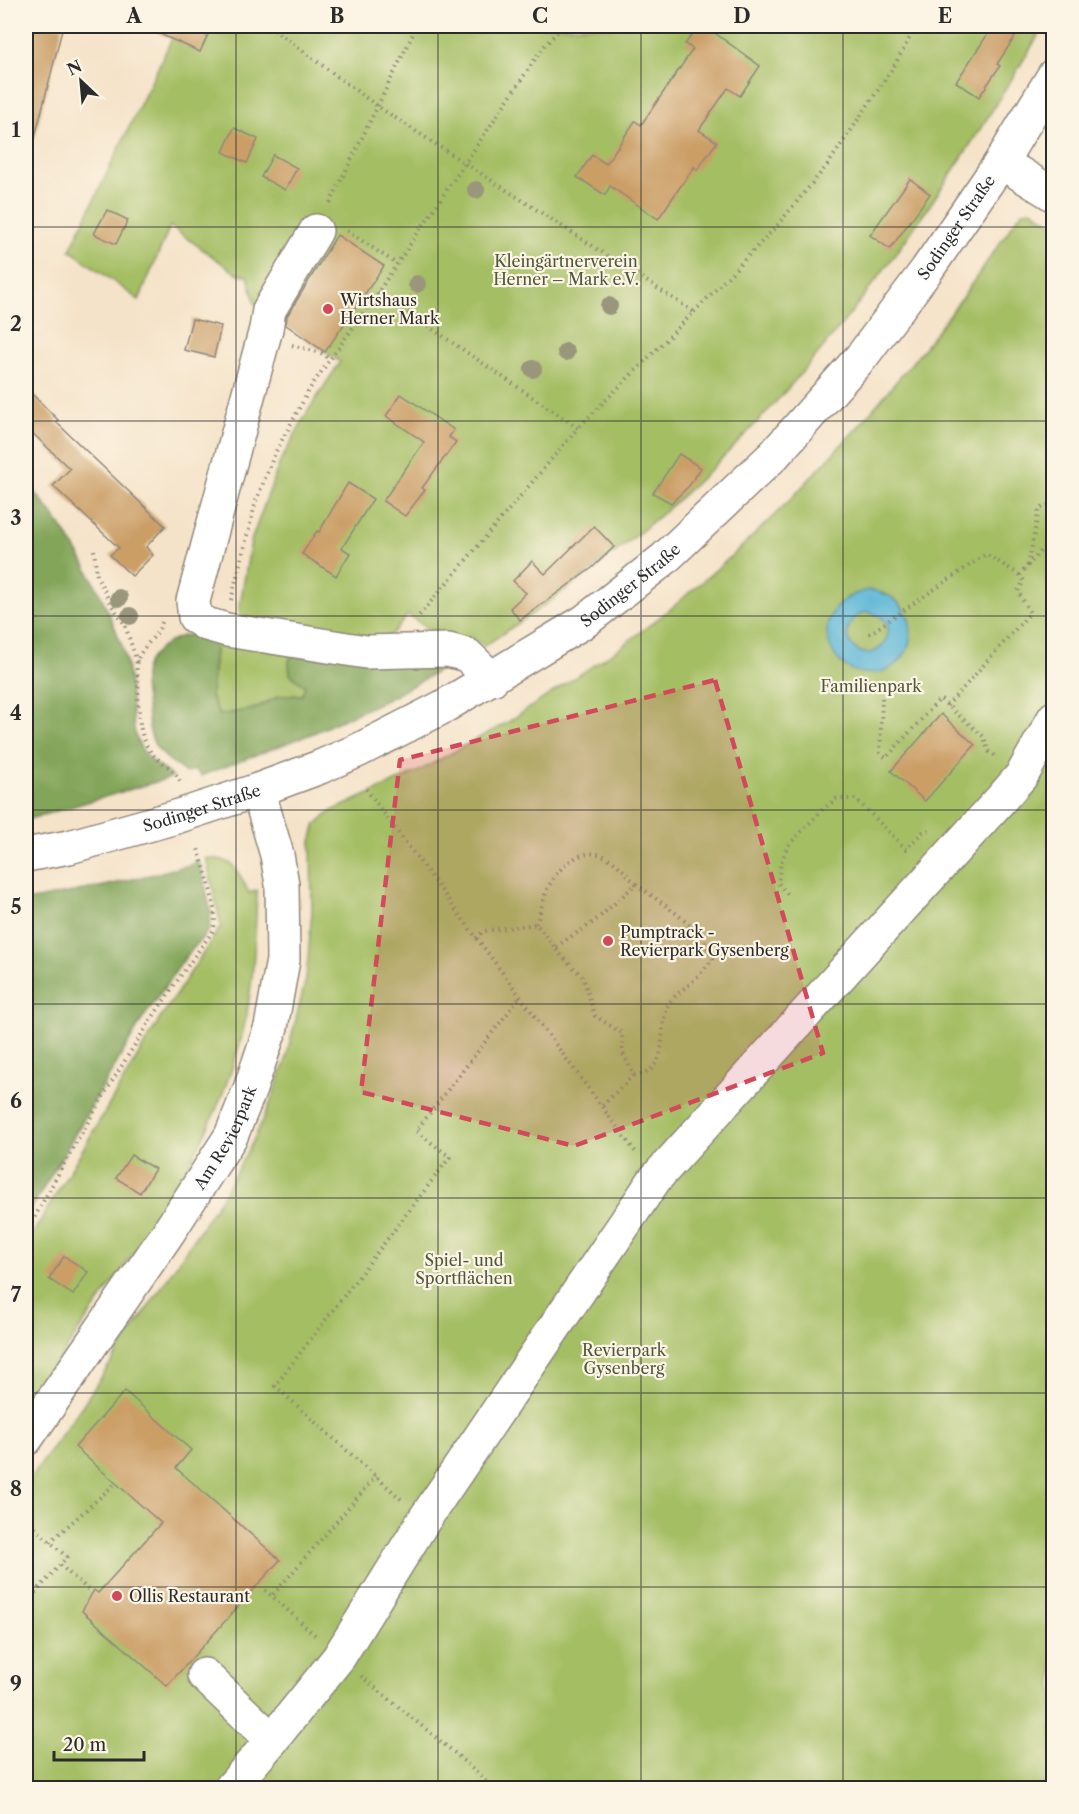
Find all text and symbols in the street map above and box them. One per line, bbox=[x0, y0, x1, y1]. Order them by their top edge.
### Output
text: A bbox=[125, 4, 142, 28]
text: B bbox=[330, 4, 345, 28]
text: C bbox=[532, 4, 548, 28]
text: D bbox=[733, 4, 751, 28]
text: E bbox=[938, 4, 952, 28]
north arrow bbox=[51, 51, 111, 111]
text: N bbox=[64, 55, 85, 80]
text: 1 bbox=[12, 118, 21, 142]
street label: Sodinger Straße bbox=[913, 171, 999, 284]
park label: Kleingärtnerverein Herner – Mark e.V. bbox=[493, 251, 639, 289]
place label: Wirtshaus Herner Mark bbox=[339, 290, 440, 328]
marker: Wirtshaus Herner Mark bbox=[321, 302, 335, 316]
text: 2 bbox=[10, 312, 22, 336]
text: 3 bbox=[10, 506, 22, 530]
street label: Sodinger Straße bbox=[576, 539, 684, 631]
park label: Familienpark bbox=[821, 676, 922, 696]
text: 4 bbox=[10, 701, 22, 725]
street label: Sodinger Straße bbox=[140, 780, 263, 836]
text: 5 bbox=[10, 895, 22, 919]
place label: Pumptrack - Revierpark Gysenberg bbox=[620, 922, 789, 960]
marker: Pumptrack - Revierpark Gysenberg bbox=[601, 934, 615, 948]
street label: Am Revierpark bbox=[189, 1082, 261, 1194]
text: 6 bbox=[10, 1089, 22, 1113]
park label: Spiel- und Sportflächen bbox=[415, 1250, 513, 1288]
text: 7 bbox=[11, 1283, 22, 1307]
park label: Revierpark Gysenberg bbox=[582, 1340, 667, 1378]
text: 8 bbox=[10, 1477, 22, 1501]
place label: Ollis Restaurant bbox=[129, 1586, 250, 1606]
marker: Ollis Restaurant bbox=[110, 1589, 124, 1603]
text: 9 bbox=[10, 1672, 22, 1696]
scale bar bbox=[54, 1724, 144, 1762]
text: 20 m bbox=[63, 1734, 107, 1756]

